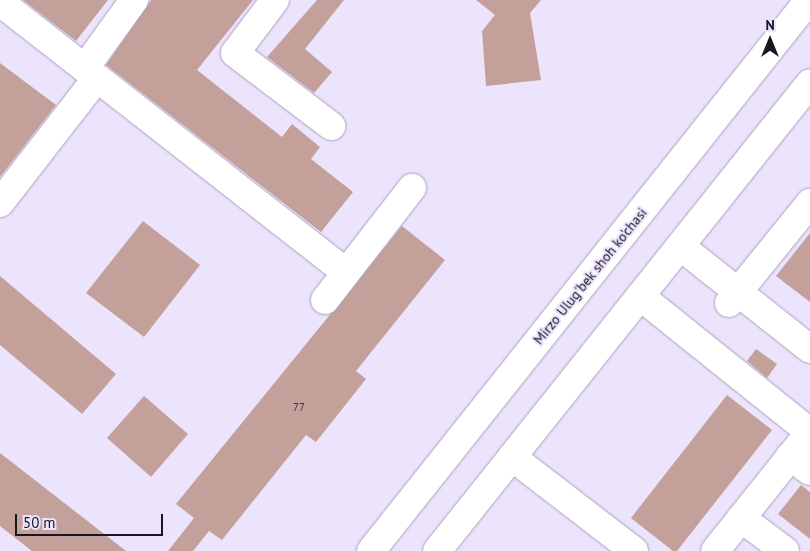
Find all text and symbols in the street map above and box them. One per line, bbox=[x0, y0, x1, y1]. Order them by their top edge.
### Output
north arrow bbox=[745, 15, 795, 65]
text: N bbox=[765, 16, 775, 34]
street label: Mirzo Ulug'bek shoh ko'chasi bbox=[530, 204, 650, 348]
house number: 77 bbox=[293, 400, 305, 414]
scale bar bbox=[18, 504, 165, 536]
text: 50 m bbox=[23, 513, 56, 532]

